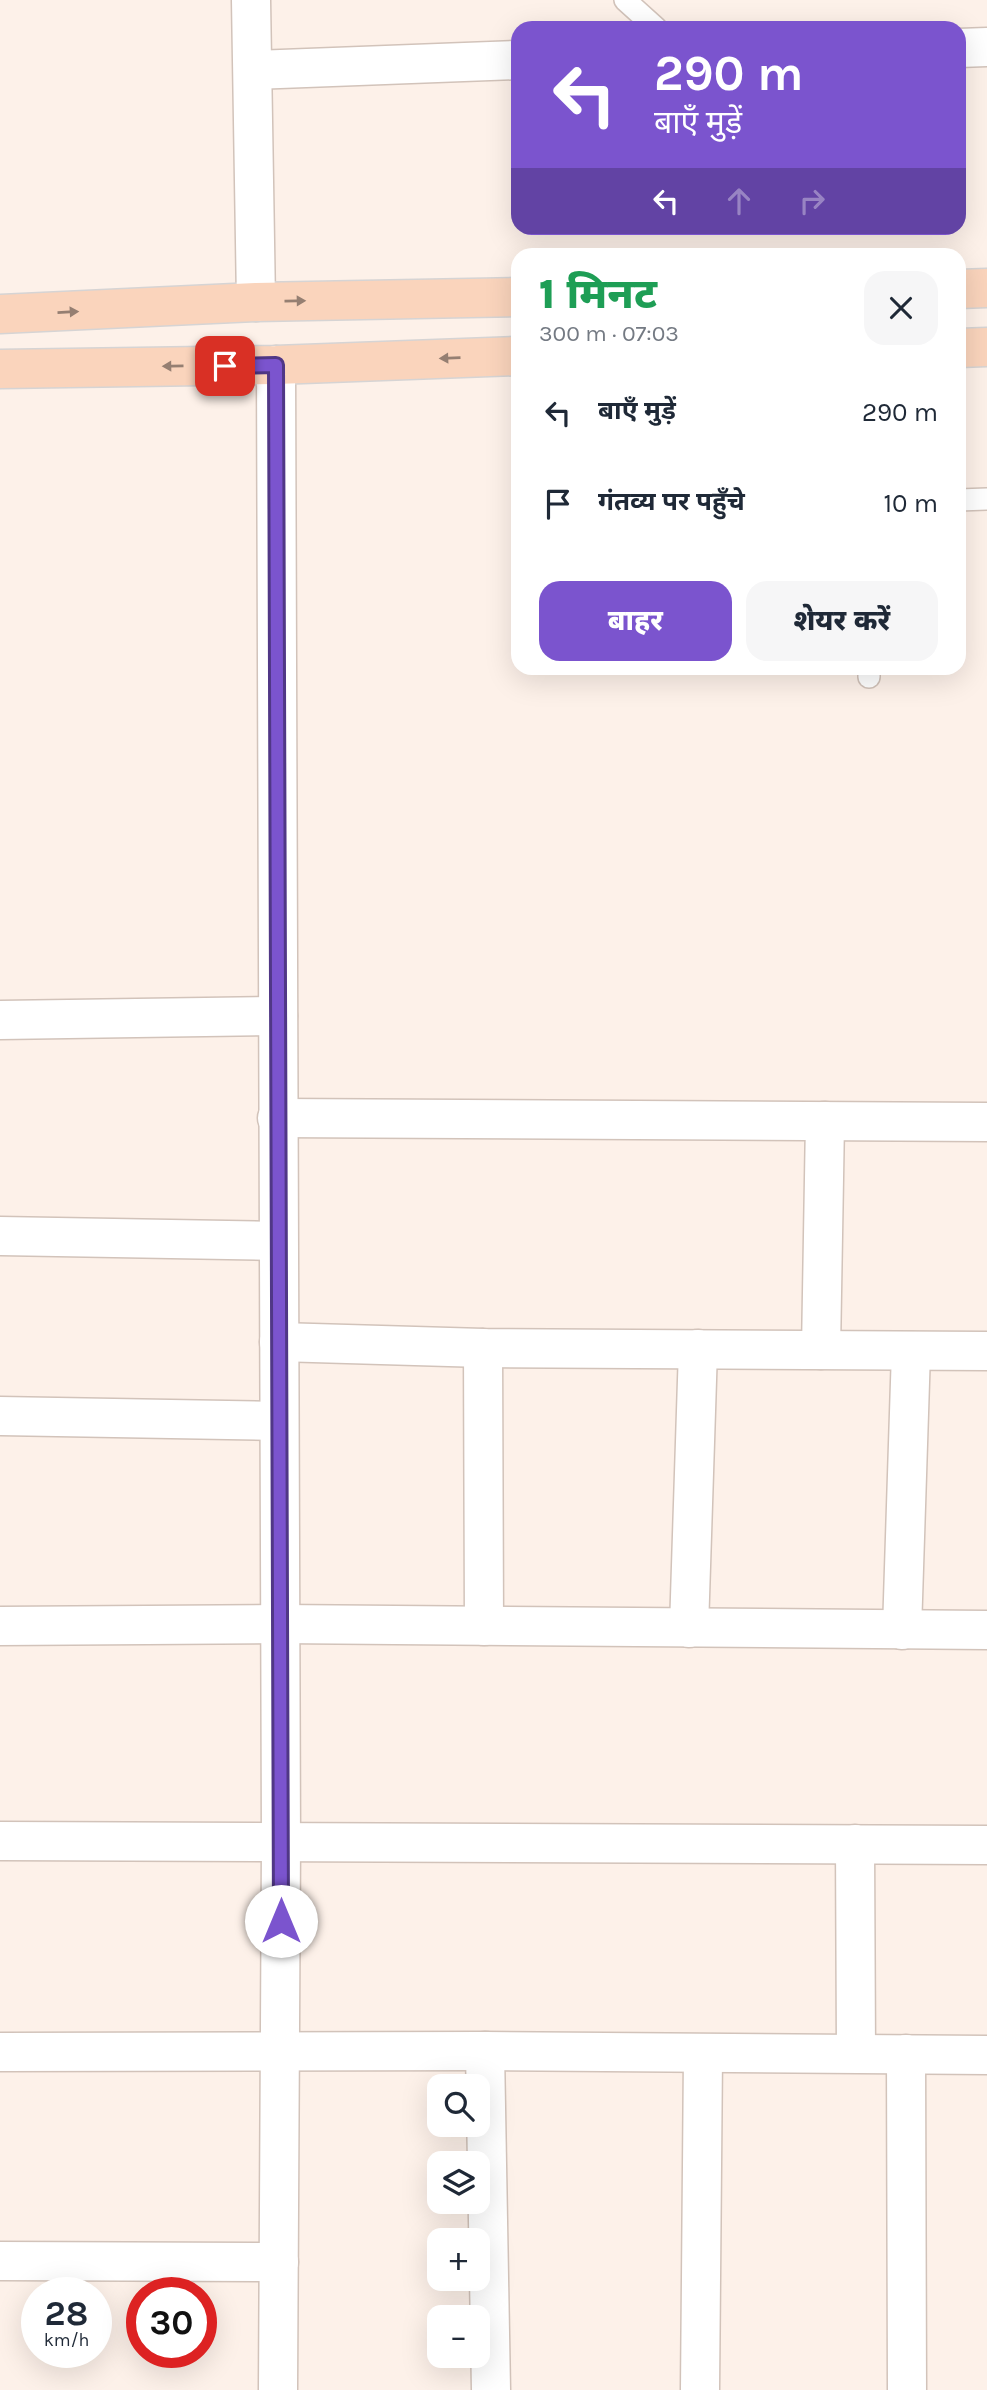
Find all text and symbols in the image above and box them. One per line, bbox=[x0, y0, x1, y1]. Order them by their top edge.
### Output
text: 290 m bbox=[654, 45, 803, 102]
icon: left bbox=[539, 49, 630, 140]
text: बाएँ मुड़ें bbox=[654, 104, 742, 141]
icon: left bbox=[647, 182, 685, 220]
icon: ahead bbox=[720, 182, 758, 220]
icon: right bbox=[793, 182, 831, 220]
text: 1 मिनट bbox=[539, 269, 657, 319]
button: close bbox=[864, 271, 938, 345]
one-way arrow bbox=[285, 296, 307, 307]
one-way arrow bbox=[57, 306, 79, 317]
text: 300 m · 07:03 bbox=[539, 320, 679, 347]
pin bbox=[195, 336, 255, 396]
icon: arrive bbox=[206, 347, 244, 385]
one-way arrow bbox=[439, 352, 461, 363]
one-way arrow bbox=[162, 361, 184, 372]
icon: left bbox=[539, 394, 577, 432]
text: बाएँ मुड़ें bbox=[598, 395, 676, 426]
text: 290 m bbox=[862, 397, 938, 428]
icon: arrive bbox=[539, 485, 577, 523]
text: गंतव्य पर पहुँचे bbox=[598, 486, 745, 517]
text: 10 m bbox=[883, 488, 938, 519]
button: बाहर bbox=[539, 581, 732, 661]
button: शेयर करें bbox=[746, 581, 938, 661]
position arrow bbox=[244, 1884, 318, 1958]
map controls bbox=[427, 2074, 490, 2368]
button: search bbox=[427, 2074, 490, 2137]
button: layers bbox=[427, 2151, 490, 2214]
button: + bbox=[427, 2228, 490, 2291]
speed limit sign: 30 bbox=[126, 2277, 217, 2368]
text: 28 bbox=[45, 2293, 88, 2334]
button: − bbox=[427, 2305, 490, 2368]
text: km/h bbox=[44, 2329, 89, 2351]

